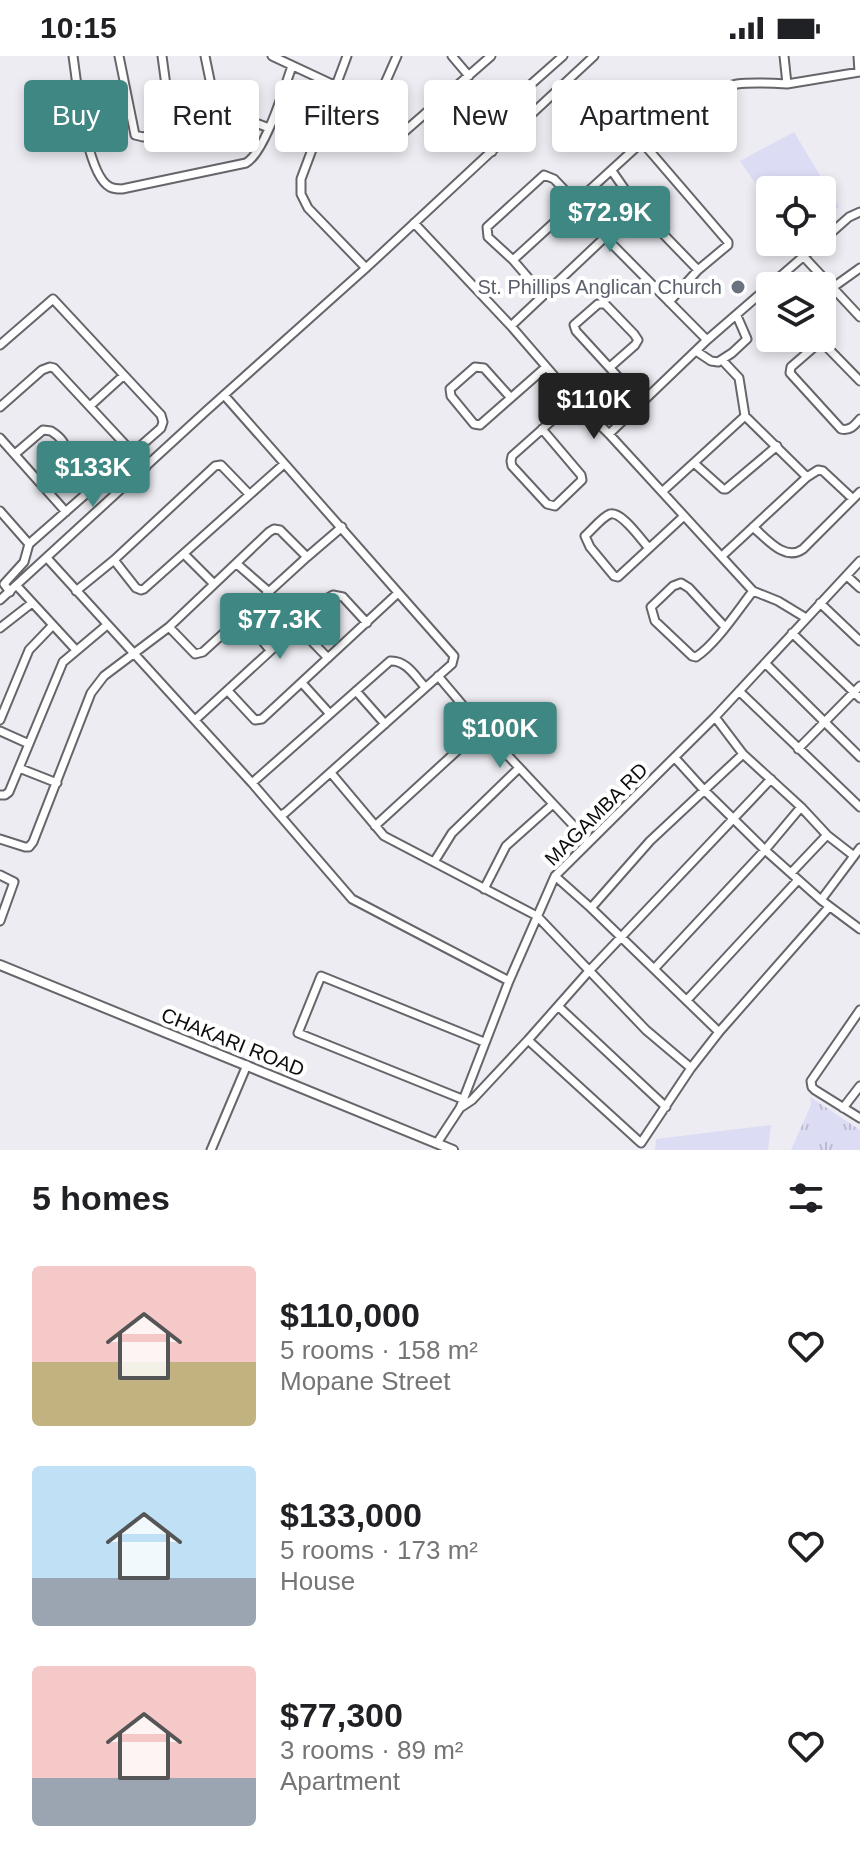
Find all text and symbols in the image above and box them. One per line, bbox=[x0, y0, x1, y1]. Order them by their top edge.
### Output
text: 10:15 bbox=[40, 11, 117, 44]
chip: Buy bbox=[24, 80, 128, 152]
chip: Rent bbox=[144, 80, 259, 152]
chip: Filters bbox=[275, 80, 408, 152]
chip: New bbox=[424, 80, 536, 152]
chip: Apartment bbox=[552, 80, 737, 152]
map controls bbox=[756, 176, 836, 352]
button: locate bbox=[756, 176, 836, 256]
pin: $72.9K bbox=[545, 186, 675, 254]
text: $72.9K bbox=[568, 197, 652, 227]
button: layers bbox=[756, 272, 836, 352]
place label: St. Phillips Anglican Church bbox=[477, 276, 722, 298]
marker: St. Phillips Anglican Church bbox=[729, 278, 747, 296]
pin: $110K bbox=[538, 373, 650, 441]
text: $110K bbox=[556, 384, 632, 414]
pin: $133K bbox=[37, 441, 149, 509]
text: $133K bbox=[55, 452, 131, 482]
pin: $77.3K bbox=[215, 593, 345, 661]
text: $77.3K bbox=[238, 604, 322, 634]
pin: $100K bbox=[444, 702, 556, 770]
text: $100K bbox=[462, 713, 538, 743]
street label: MAGAMBA RD bbox=[540, 758, 652, 870]
street label: CHAKARI ROAD bbox=[158, 1003, 308, 1081]
icon: filters bbox=[784, 1176, 828, 1220]
text: 5 homes bbox=[32, 1179, 170, 1217]
text: $110,000 bbox=[280, 1296, 420, 1334]
icon: home bbox=[96, 1298, 192, 1394]
icon: heart bbox=[784, 1324, 828, 1368]
text: 5 rooms · 158 m² bbox=[280, 1335, 478, 1365]
text: Mopane Street bbox=[280, 1366, 451, 1396]
text: $133,000 bbox=[280, 1496, 422, 1534]
icon: home bbox=[96, 1498, 192, 1594]
icon: heart bbox=[784, 1524, 828, 1568]
text: 5 rooms · 173 m² bbox=[280, 1535, 478, 1565]
text: House bbox=[280, 1566, 355, 1596]
text: $77,300 bbox=[280, 1696, 403, 1734]
icon: home bbox=[96, 1698, 192, 1794]
icon: heart bbox=[784, 1724, 828, 1768]
text: 3 rooms · 89 m² bbox=[280, 1735, 464, 1765]
text: Apartment bbox=[280, 1766, 400, 1796]

